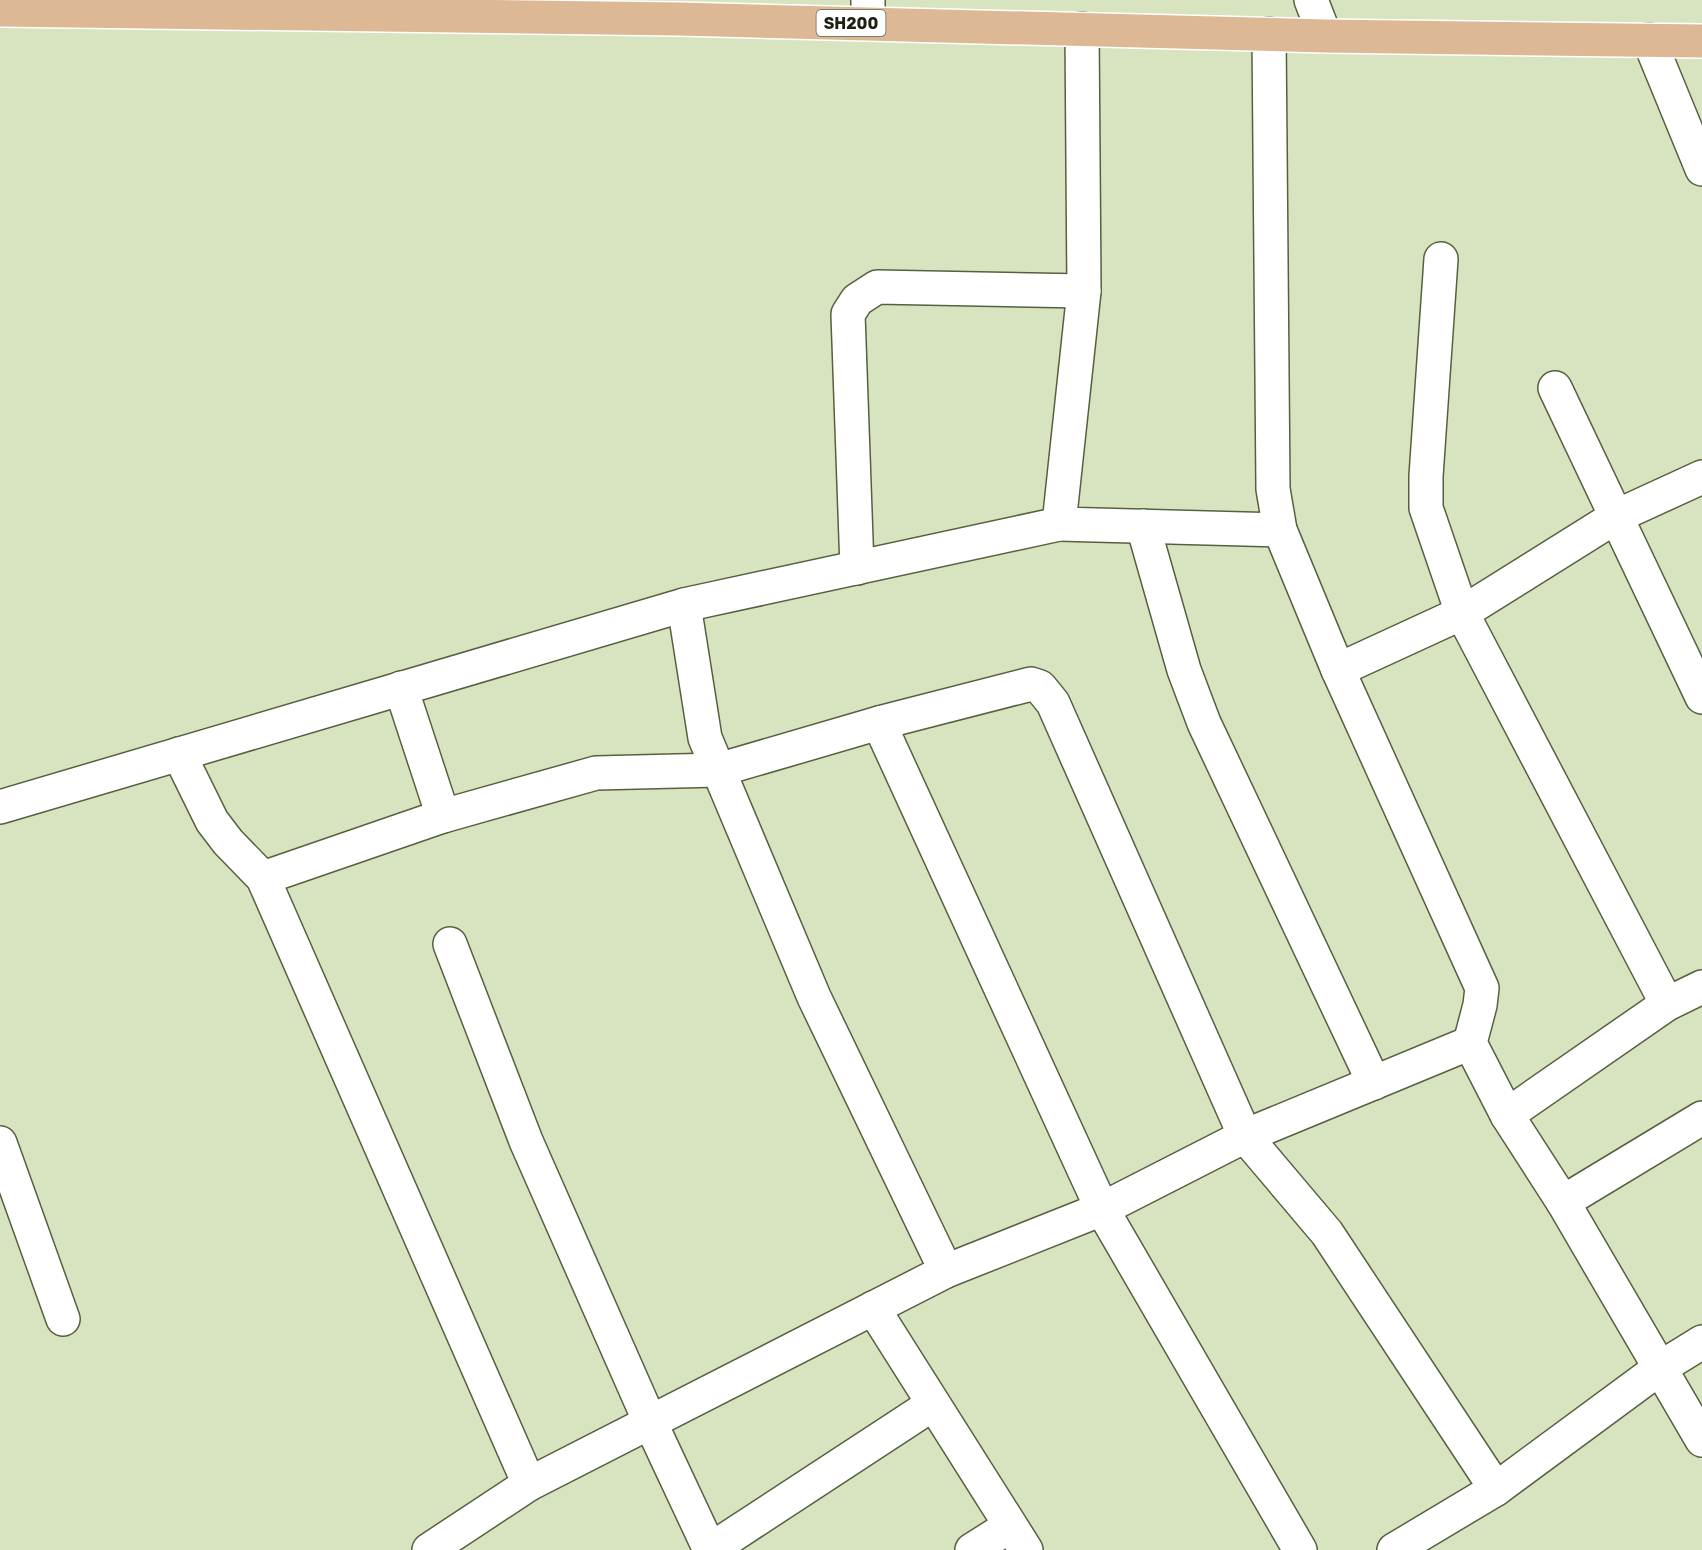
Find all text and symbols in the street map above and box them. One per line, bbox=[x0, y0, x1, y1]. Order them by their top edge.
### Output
road number: SH200 bbox=[816, 10, 886, 36]

